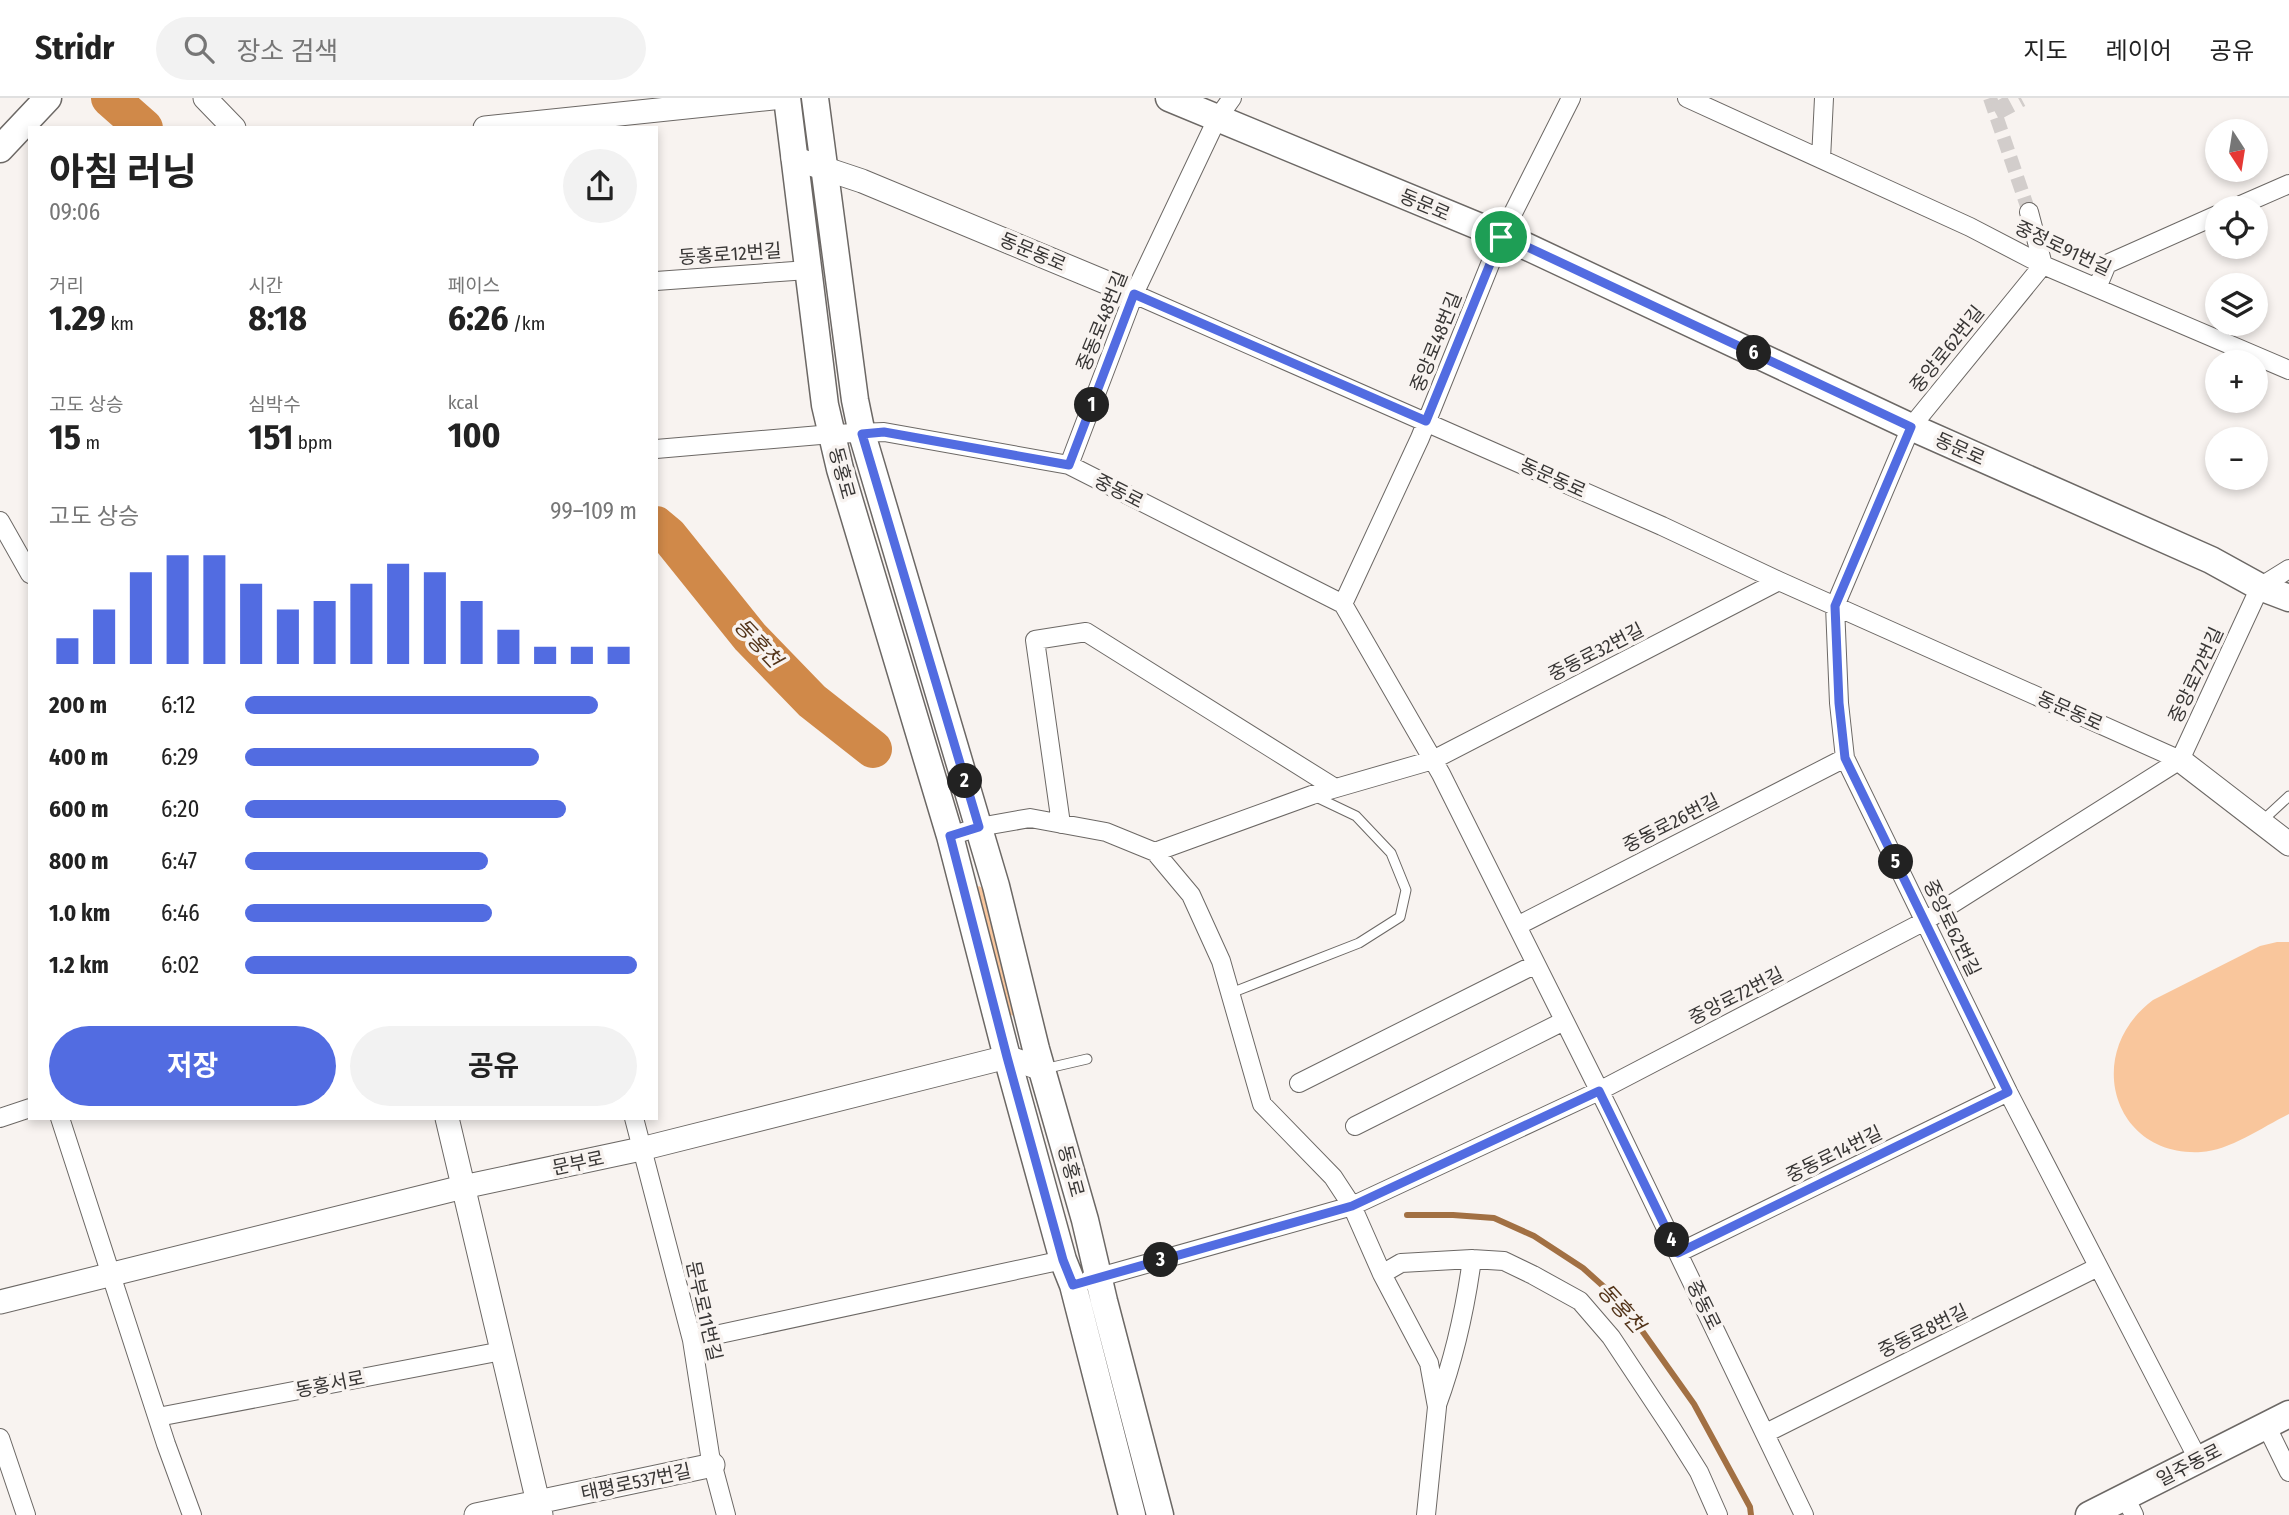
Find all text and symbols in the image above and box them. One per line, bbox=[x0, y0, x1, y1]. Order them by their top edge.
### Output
search box bbox=[156, 17, 646, 80]
text: Stridr bbox=[35, 28, 114, 68]
icon: search bbox=[180, 29, 218, 67]
text: 장소 검색 bbox=[236, 36, 338, 67]
text: 지도 bbox=[2023, 37, 2068, 65]
text: 레이어 bbox=[2106, 37, 2172, 65]
text: 공유 bbox=[2210, 37, 2254, 65]
north arrow bbox=[2205, 119, 2268, 182]
map controls bbox=[2205, 119, 2268, 490]
text: 아침 러닝 bbox=[49, 149, 197, 195]
button: share bbox=[563, 149, 637, 223]
street label: 동문로 bbox=[1396, 184, 1454, 226]
button: locate bbox=[2205, 196, 2268, 259]
text: 09:06 bbox=[49, 198, 100, 226]
pin bbox=[1471, 207, 1531, 267]
street label: 중정로91번길 bbox=[2011, 216, 2115, 280]
icon: arrive bbox=[1482, 218, 1520, 256]
street label: 동문동로 bbox=[996, 228, 1070, 276]
street label: 동홍로12번길 bbox=[678, 239, 782, 269]
street label: 중동로48번길 bbox=[1071, 268, 1133, 374]
button: layers bbox=[2205, 273, 2268, 336]
text: 거리 bbox=[49, 274, 84, 297]
text: 시간 bbox=[248, 274, 283, 297]
text: 페이스 bbox=[448, 274, 500, 297]
street label: 중앙로48번길 bbox=[1405, 289, 1467, 395]
text: 1.29 bbox=[49, 297, 106, 339]
text: 8:18 bbox=[248, 297, 307, 339]
text: 6:26 bbox=[448, 297, 509, 339]
street label: 중앙로62번길 bbox=[1905, 301, 1989, 397]
text: km bbox=[106, 312, 134, 335]
text: /km bbox=[509, 312, 545, 335]
pin: 6 bbox=[1736, 336, 1772, 370]
text: 6 bbox=[1749, 341, 1758, 364]
button: + bbox=[2205, 350, 2268, 413]
pin: 1 bbox=[1074, 388, 1110, 422]
text: kcal bbox=[448, 391, 478, 414]
text: 고도 상승 bbox=[49, 393, 123, 416]
text: 심박수 bbox=[248, 393, 301, 416]
text: 1 bbox=[1087, 393, 1096, 416]
text: 100 bbox=[448, 414, 501, 456]
text: 15 bbox=[49, 416, 81, 458]
text: 151 bbox=[248, 416, 293, 458]
button: − bbox=[2205, 427, 2268, 490]
street label: 동문로 bbox=[1931, 428, 1989, 470]
text: m bbox=[81, 431, 100, 454]
text: bpm bbox=[293, 431, 333, 454]
street label: 동홍로 bbox=[824, 445, 860, 501]
street label: 동문동로 bbox=[1516, 453, 1590, 503]
street label: 중동로 bbox=[1090, 469, 1148, 513]
text: 99–109 m bbox=[550, 497, 637, 525]
text: 고도 상승 bbox=[49, 502, 139, 530]
water label: 동홍천 bbox=[729, 613, 789, 675]
street label: 중동로32번길 bbox=[1544, 618, 1648, 686]
street label: 중앙로72번길 bbox=[2164, 623, 2228, 727]
street label: 동문동로 bbox=[2033, 686, 2107, 736]
text: 200 m bbox=[49, 691, 107, 719]
text: 6:12 bbox=[161, 691, 195, 719]
text: 400 m bbox=[49, 743, 108, 771]
text: 6:29 bbox=[161, 743, 198, 771]
pin: 2 bbox=[948, 764, 982, 798]
text: 2 bbox=[960, 769, 969, 792]
street label: 중동로26번길 bbox=[1619, 789, 1723, 857]
text: 600 m bbox=[49, 795, 108, 823]
text: 6:20 bbox=[161, 795, 199, 823]
pin: 5 bbox=[1878, 844, 1913, 880]
text: 800 m bbox=[49, 847, 109, 875]
text: 6:47 bbox=[161, 847, 197, 875]
text: 5 bbox=[1891, 850, 1900, 873]
street label: 중앙로62번길 bbox=[1919, 876, 1985, 980]
text: 1.0 km bbox=[49, 899, 110, 927]
text: 6:46 bbox=[161, 899, 200, 927]
text: 1.2 km bbox=[49, 951, 109, 979]
text: 6:02 bbox=[161, 951, 199, 979]
street label: 중앙로72번길 bbox=[1685, 962, 1787, 1030]
button: 저장 bbox=[49, 1026, 336, 1106]
button: 공유 bbox=[350, 1026, 637, 1106]
street label: 중동로14번길 bbox=[1782, 1121, 1886, 1187]
street label: 동홍로 bbox=[1053, 1143, 1089, 1199]
street label: 문부로 bbox=[550, 1146, 606, 1180]
pin: 4 bbox=[1654, 1222, 1690, 1258]
text: 4 bbox=[1667, 1228, 1676, 1251]
pin: 3 bbox=[1144, 1242, 1178, 1278]
text: 3 bbox=[1156, 1248, 1165, 1271]
street label: 문부로11번길 bbox=[681, 1259, 727, 1363]
street label: 중동로 bbox=[1682, 1276, 1726, 1334]
water label: 동홍천 bbox=[1592, 1278, 1652, 1340]
street label: 중동로8번길 bbox=[1874, 1299, 1972, 1363]
street label: 동홍서로 bbox=[293, 1366, 367, 1402]
street label: 일주동로 bbox=[2153, 1439, 2225, 1491]
street label: 태평로537번길 bbox=[579, 1459, 693, 1505]

